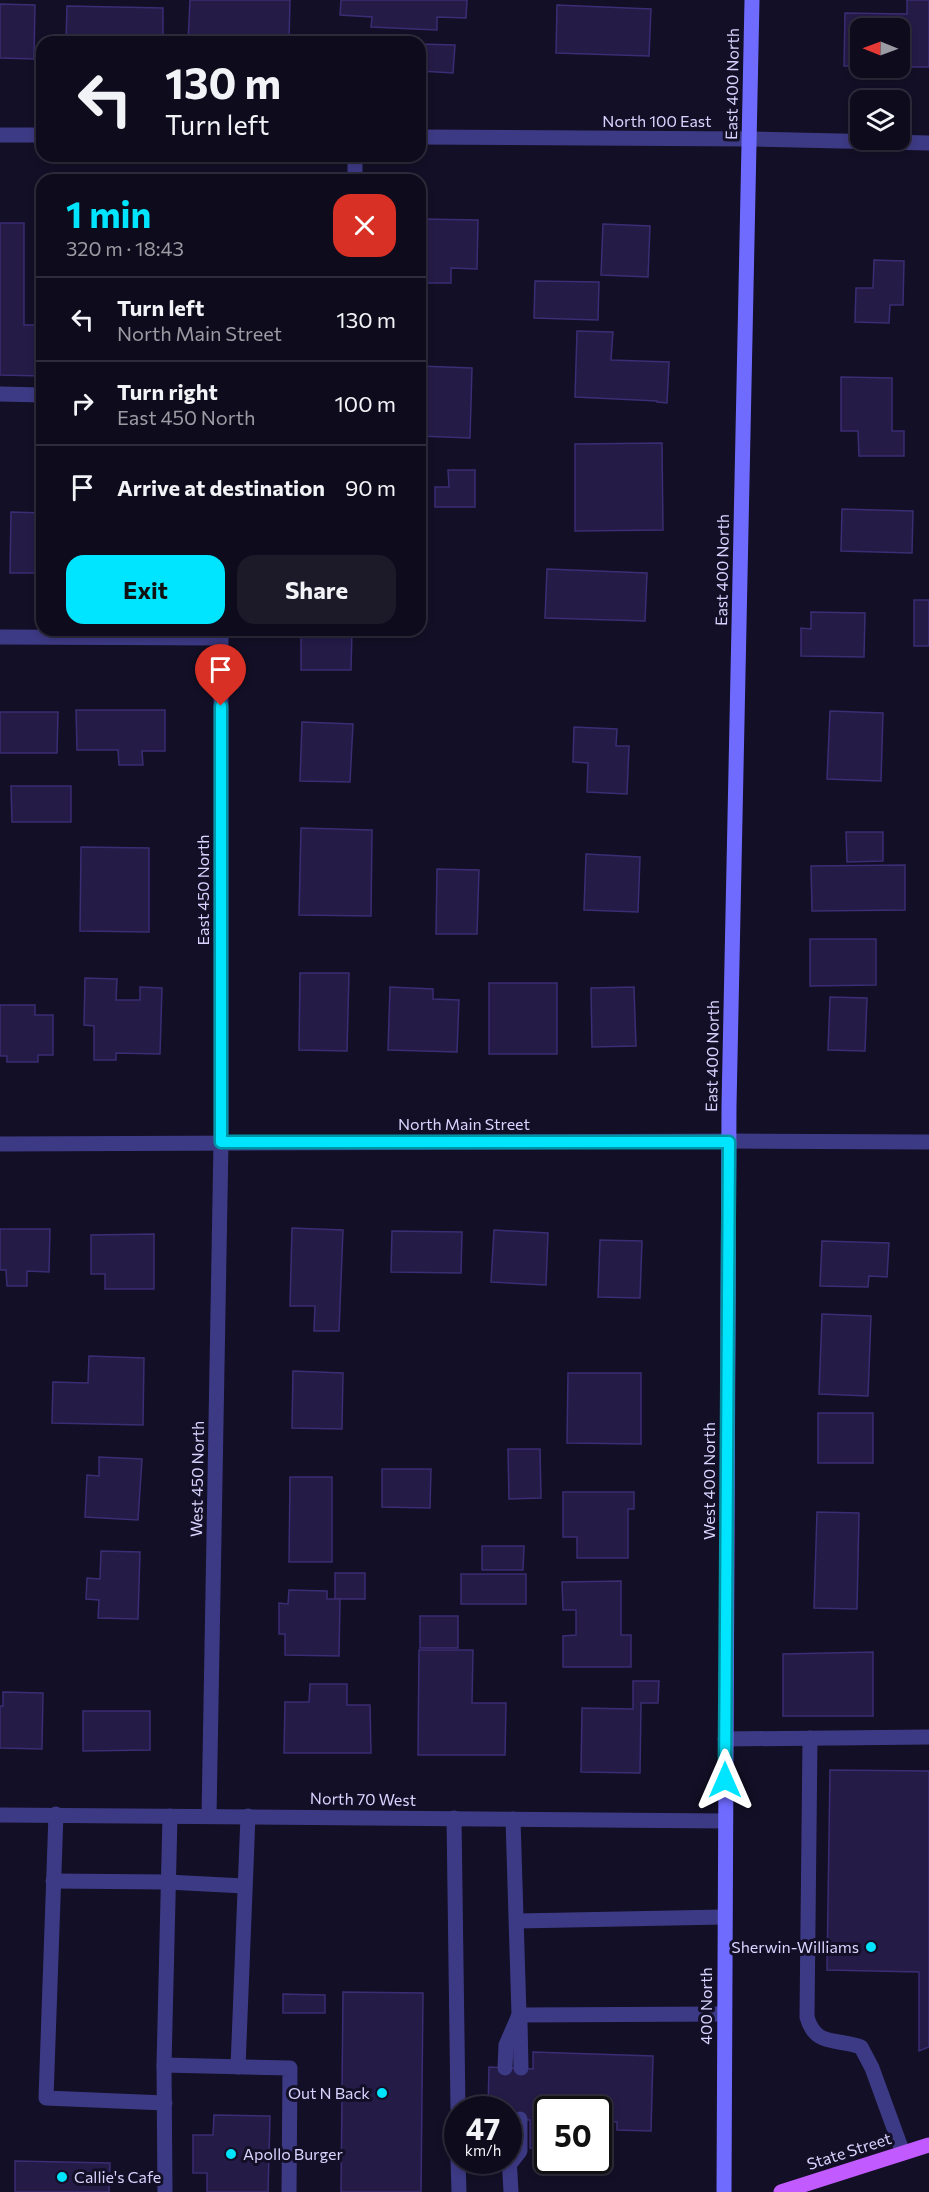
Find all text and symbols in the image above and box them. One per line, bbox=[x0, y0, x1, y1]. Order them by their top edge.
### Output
north arrow bbox=[850, 18, 910, 78]
map controls bbox=[850, 18, 910, 150]
street label: East 400 North bbox=[721, 28, 742, 140]
text: 130 m bbox=[165, 56, 281, 108]
icon: left bbox=[66, 60, 144, 138]
button: layers bbox=[850, 90, 910, 150]
text: Turn left bbox=[165, 108, 269, 141]
street label: North 100 East bbox=[602, 111, 712, 130]
text: 1 min bbox=[66, 191, 151, 235]
button: close bbox=[333, 194, 396, 257]
text: 320 m · 18:43 bbox=[66, 236, 184, 260]
text: Turn left bbox=[117, 294, 204, 321]
icon: left bbox=[66, 303, 99, 336]
text: 130 m bbox=[336, 306, 396, 333]
text: North Main Street bbox=[117, 321, 282, 345]
text: Turn right bbox=[117, 378, 218, 405]
icon: right bbox=[66, 387, 99, 420]
text: 100 m bbox=[334, 390, 396, 417]
text: East 450 North bbox=[117, 405, 255, 429]
icon: arrive bbox=[66, 471, 99, 504]
text: Arrive at destination bbox=[117, 474, 325, 501]
text: 90 m bbox=[345, 474, 396, 501]
street label: East 400 North bbox=[711, 514, 732, 626]
button: Exit bbox=[66, 555, 225, 624]
button: Share bbox=[237, 555, 396, 624]
pin bbox=[195, 644, 246, 706]
icon: arrive bbox=[204, 653, 237, 686]
street label: East 450 North bbox=[193, 835, 212, 945]
street label: East 400 North bbox=[701, 1000, 722, 1112]
street label: North Main Street bbox=[398, 1114, 530, 1133]
street label: West 450 North bbox=[186, 1421, 207, 1537]
street label: West 400 North bbox=[699, 1422, 718, 1540]
position arrow bbox=[693, 1748, 757, 1812]
street label: North 70 West bbox=[310, 1788, 417, 1809]
place label: Sherwin-Williams bbox=[731, 1937, 859, 1956]
marker: Sherwin-Williams bbox=[864, 1940, 878, 1954]
street label: 400 North bbox=[696, 1967, 715, 2045]
place label: Out N Back bbox=[288, 2083, 370, 2102]
marker: Out N Back bbox=[375, 2086, 389, 2100]
speed limit sign: 50 bbox=[534, 2096, 612, 2174]
text: 47 bbox=[466, 2109, 500, 2146]
street label: State Street bbox=[804, 2128, 894, 2173]
text: km/h bbox=[465, 2141, 501, 2159]
place label: Apollo Burger bbox=[243, 2144, 343, 2163]
marker: Apollo Burger bbox=[224, 2147, 238, 2161]
place label: Callie's Cafe bbox=[74, 2167, 161, 2186]
marker: Callie's Cafe bbox=[55, 2170, 69, 2184]

